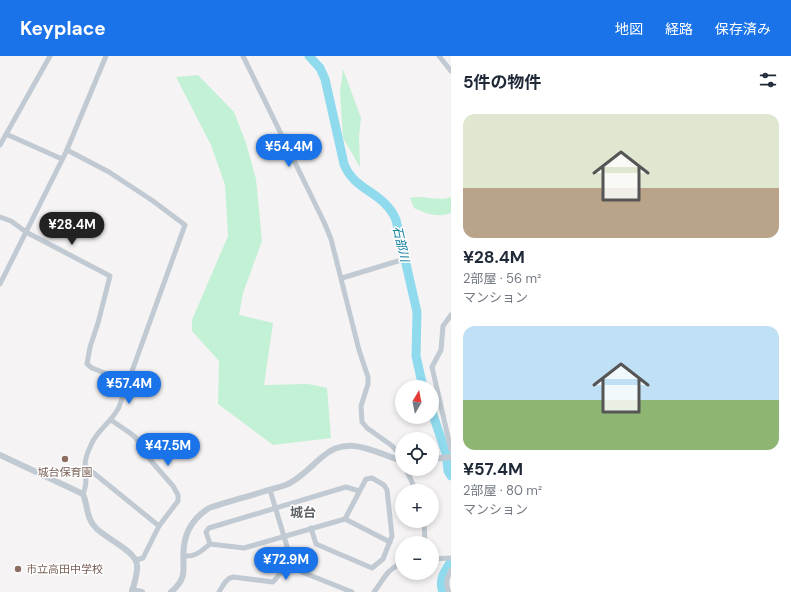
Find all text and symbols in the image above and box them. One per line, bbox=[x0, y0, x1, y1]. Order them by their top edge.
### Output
text: Keyplace bbox=[20, 16, 106, 41]
text: 地図 bbox=[615, 20, 643, 38]
text: 経路 bbox=[665, 20, 693, 38]
text: 保存済み bbox=[715, 20, 771, 38]
icon: filters bbox=[757, 69, 779, 91]
text: 5件の物件 bbox=[463, 71, 542, 93]
pin: ¥54.4M bbox=[256, 134, 322, 168]
text: ¥54.4M bbox=[265, 138, 313, 155]
icon: home bbox=[585, 140, 657, 212]
pin: ¥28.4M bbox=[39, 212, 105, 246]
text: ¥28.4M bbox=[48, 216, 96, 233]
water label: 石部川 bbox=[389, 225, 413, 265]
text: ¥28.4M bbox=[463, 246, 525, 268]
text: 2部屋 · 56 m² bbox=[463, 270, 541, 287]
text: マンション bbox=[463, 289, 528, 306]
icon: home bbox=[585, 352, 657, 424]
pin: ¥57.4M bbox=[96, 371, 162, 405]
text: ¥57.4M bbox=[106, 375, 152, 392]
north arrow bbox=[395, 380, 439, 424]
map controls bbox=[395, 380, 439, 580]
button: locate bbox=[395, 432, 439, 476]
pin: ¥47.5M bbox=[135, 433, 201, 467]
text: ¥47.5M bbox=[145, 437, 191, 454]
marker: 城台保育園 bbox=[60, 454, 70, 464]
text: ¥57.4M bbox=[463, 458, 523, 480]
place label: 城台保育園 bbox=[38, 465, 93, 479]
text: 2部屋 · 80 m² bbox=[463, 482, 542, 499]
button: + bbox=[395, 484, 439, 528]
text: マンション bbox=[463, 501, 528, 518]
district label: 城台 bbox=[290, 504, 316, 521]
button: − bbox=[395, 536, 439, 580]
pin: ¥72.9M bbox=[253, 547, 319, 581]
text: ¥72.9M bbox=[263, 551, 309, 568]
place label: 市立高田中学校 bbox=[26, 562, 103, 576]
marker: 市立高田中学校 bbox=[13, 564, 23, 574]

